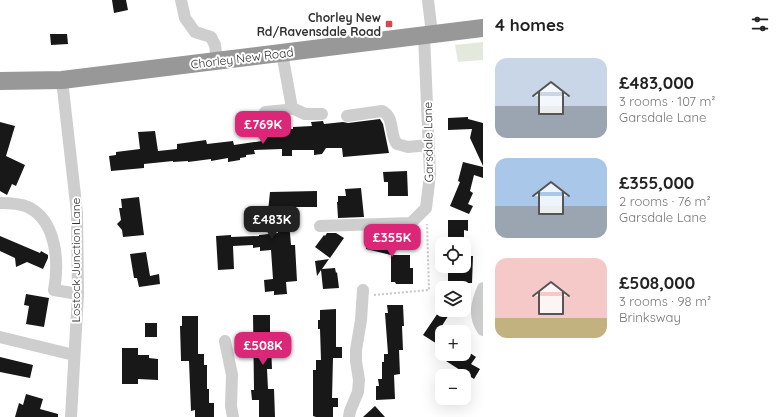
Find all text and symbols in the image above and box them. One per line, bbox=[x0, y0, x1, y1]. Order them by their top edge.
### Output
place label: Chorley New Rd/Ravensdale Road bbox=[257, 10, 381, 39]
icon: filters bbox=[749, 13, 771, 35]
text: 4 homes bbox=[495, 14, 564, 35]
marker: Chorley New Rd/Ravensdale Road bbox=[384, 19, 394, 29]
street label: Chorley New Road bbox=[190, 44, 294, 72]
text: £483,000 bbox=[619, 72, 694, 93]
icon: home bbox=[527, 74, 575, 122]
text: 3 rooms · 107 m² bbox=[619, 93, 715, 109]
street label: Garsdale Lane bbox=[420, 101, 436, 182]
text: Garsdale Lane bbox=[619, 109, 706, 125]
pin: £769K bbox=[235, 111, 291, 145]
text: £769K bbox=[244, 116, 282, 132]
text: £355,000 bbox=[619, 172, 694, 193]
icon: home bbox=[527, 174, 575, 222]
text: 2 rooms · 76 m² bbox=[619, 193, 711, 209]
street label: Lostock Junction Lane bbox=[68, 197, 83, 322]
pin: £483K bbox=[244, 206, 300, 240]
text: Garsdale Lane bbox=[619, 209, 706, 225]
text: £483K bbox=[253, 211, 291, 227]
pin: £355K bbox=[364, 224, 420, 258]
text: £355K bbox=[373, 229, 411, 245]
map controls bbox=[435, 237, 471, 405]
button: locate bbox=[435, 237, 471, 273]
text: £508,000 bbox=[619, 272, 695, 293]
icon: home bbox=[527, 274, 575, 322]
button: layers bbox=[435, 281, 471, 317]
text: 3 rooms · 98 m² bbox=[619, 293, 711, 309]
text: Brinksway bbox=[619, 309, 681, 325]
button: + bbox=[435, 325, 471, 361]
pin: £508K bbox=[235, 332, 291, 366]
text: £508K bbox=[243, 337, 283, 353]
button: − bbox=[435, 369, 471, 405]

